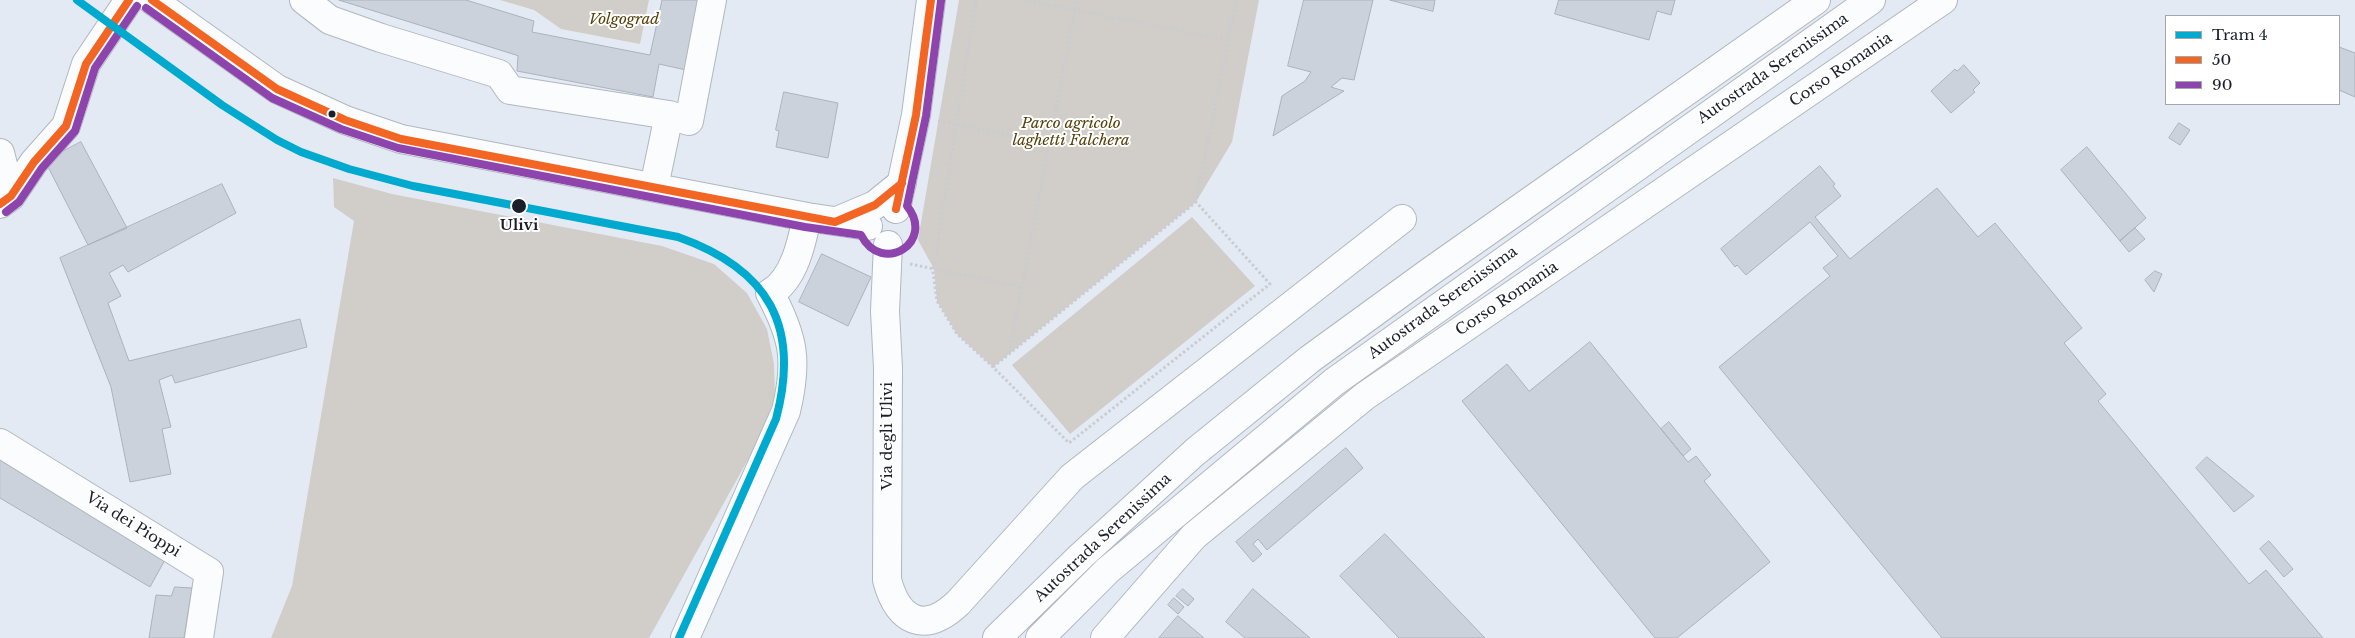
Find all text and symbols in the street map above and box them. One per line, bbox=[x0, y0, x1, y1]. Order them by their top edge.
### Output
street label: Autostrada Serenissima bbox=[1694, 10, 1852, 128]
park label: Volgograd bbox=[589, 11, 659, 29]
legend bbox=[2165, 15, 2340, 105]
text: Tram 4 bbox=[2212, 25, 2268, 44]
street label: Corso Romania bbox=[1786, 29, 1896, 111]
text: 50 bbox=[2212, 50, 2231, 69]
text: 90 bbox=[2212, 75, 2232, 94]
unlabelled marker bbox=[327, 109, 337, 119]
park label: Parco agricolo laghetti Falchera bbox=[1012, 115, 1130, 150]
marker: Ulivi bbox=[510, 197, 528, 215]
place label: Ulivi bbox=[500, 217, 538, 235]
street label: Autostrada Serenissima bbox=[1365, 243, 1521, 363]
street label: Corso Romania bbox=[1452, 258, 1562, 340]
street label: Via degli Ulivi bbox=[879, 382, 897, 490]
street label: Autostrada Serenissima bbox=[1031, 470, 1175, 606]
street label: Via dei Pioppi bbox=[82, 489, 184, 561]

